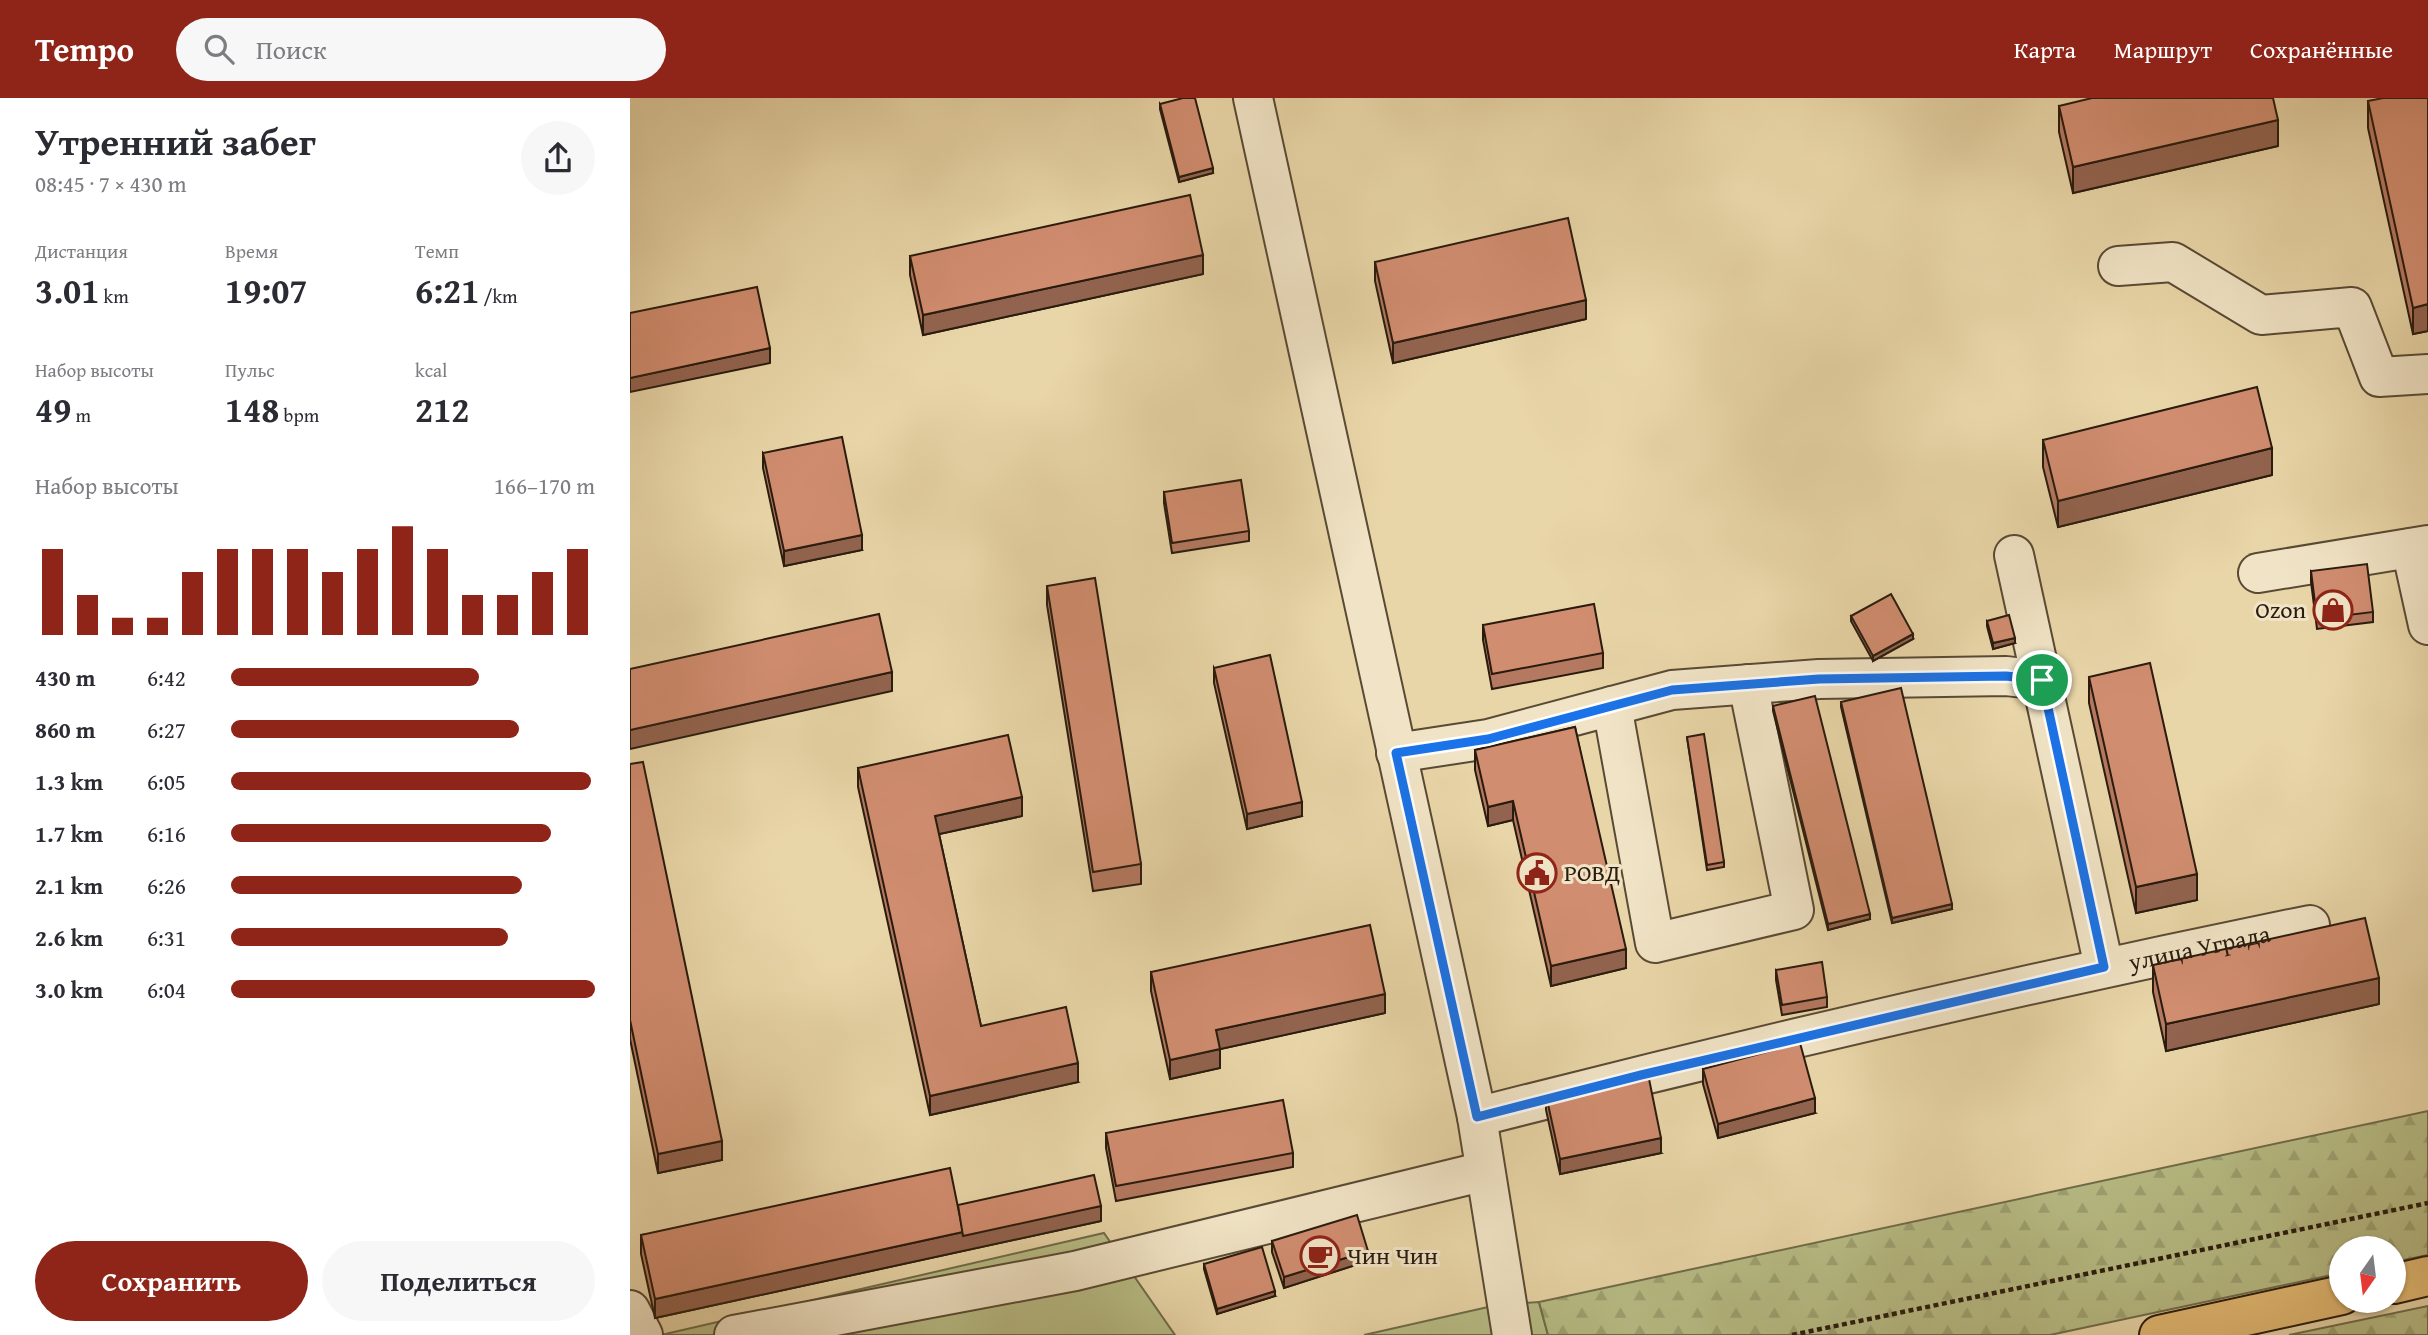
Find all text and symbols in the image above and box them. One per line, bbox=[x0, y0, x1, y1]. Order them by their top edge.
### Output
search box bbox=[176, 18, 666, 81]
text: Tempo bbox=[35, 25, 134, 73]
icon: search bbox=[200, 30, 238, 68]
text: Поиск bbox=[256, 30, 327, 69]
text: Карта bbox=[2014, 32, 2076, 67]
text: Маршрут bbox=[2114, 32, 2212, 67]
text: Сохранённые bbox=[2250, 32, 2393, 67]
text: Утренний забег bbox=[35, 113, 316, 169]
button: share bbox=[521, 121, 595, 195]
text: 08:45 · 7 × 430 m bbox=[35, 167, 187, 200]
text: Дистанция bbox=[35, 237, 128, 265]
text: Время bbox=[225, 237, 278, 265]
text: Темп bbox=[415, 237, 459, 265]
text: 3.01 bbox=[35, 265, 99, 316]
text: 19:07 bbox=[225, 265, 307, 316]
text: 6:21 bbox=[415, 265, 479, 316]
text: km bbox=[99, 282, 129, 310]
text: /km bbox=[479, 282, 518, 310]
text: Набор высоты bbox=[35, 356, 154, 384]
text: Пульс bbox=[225, 356, 275, 384]
text: kcal bbox=[415, 356, 447, 384]
text: 49 bbox=[35, 384, 71, 435]
text: 148 bbox=[225, 384, 279, 435]
text: 212 bbox=[415, 384, 469, 435]
text: m bbox=[71, 401, 91, 429]
text: bpm bbox=[279, 401, 319, 429]
text: Набор высоты bbox=[35, 469, 179, 502]
text: 166–170 m bbox=[494, 469, 595, 502]
shop icon: Ozon bbox=[2312, 589, 2354, 631]
place label: Ozon bbox=[2255, 592, 2307, 627]
pin bbox=[2012, 650, 2072, 710]
text: 430 m bbox=[35, 661, 96, 694]
text: 6:42 bbox=[147, 661, 186, 694]
icon: arrive bbox=[2023, 661, 2061, 699]
text: 860 m bbox=[35, 713, 96, 746]
text: 6:27 bbox=[147, 713, 186, 746]
text: 1.3 km bbox=[35, 765, 103, 798]
text: 6:05 bbox=[147, 765, 186, 798]
text: 1.7 km bbox=[35, 817, 103, 850]
text: 6:16 bbox=[147, 817, 186, 850]
public building icon: РОВД bbox=[1516, 852, 1558, 894]
place label: РОВД bbox=[1564, 855, 1620, 890]
text: 2.1 km bbox=[35, 869, 103, 902]
text: 6:26 bbox=[147, 869, 186, 902]
street label: улица Уграда bbox=[2124, 916, 2274, 980]
text: 2.6 km bbox=[35, 921, 103, 954]
text: 6:31 bbox=[147, 921, 186, 954]
text: 3.0 km bbox=[35, 973, 103, 1006]
text: 6:04 bbox=[147, 973, 186, 1006]
cafe icon: Чин Чин bbox=[1299, 1235, 1341, 1277]
north arrow bbox=[2329, 1236, 2406, 1312]
map controls bbox=[2329, 1236, 2406, 1313]
place label: Чин Чин bbox=[1347, 1238, 1438, 1273]
button: Сохранить bbox=[35, 1241, 308, 1321]
button: Поделиться bbox=[322, 1241, 595, 1321]

